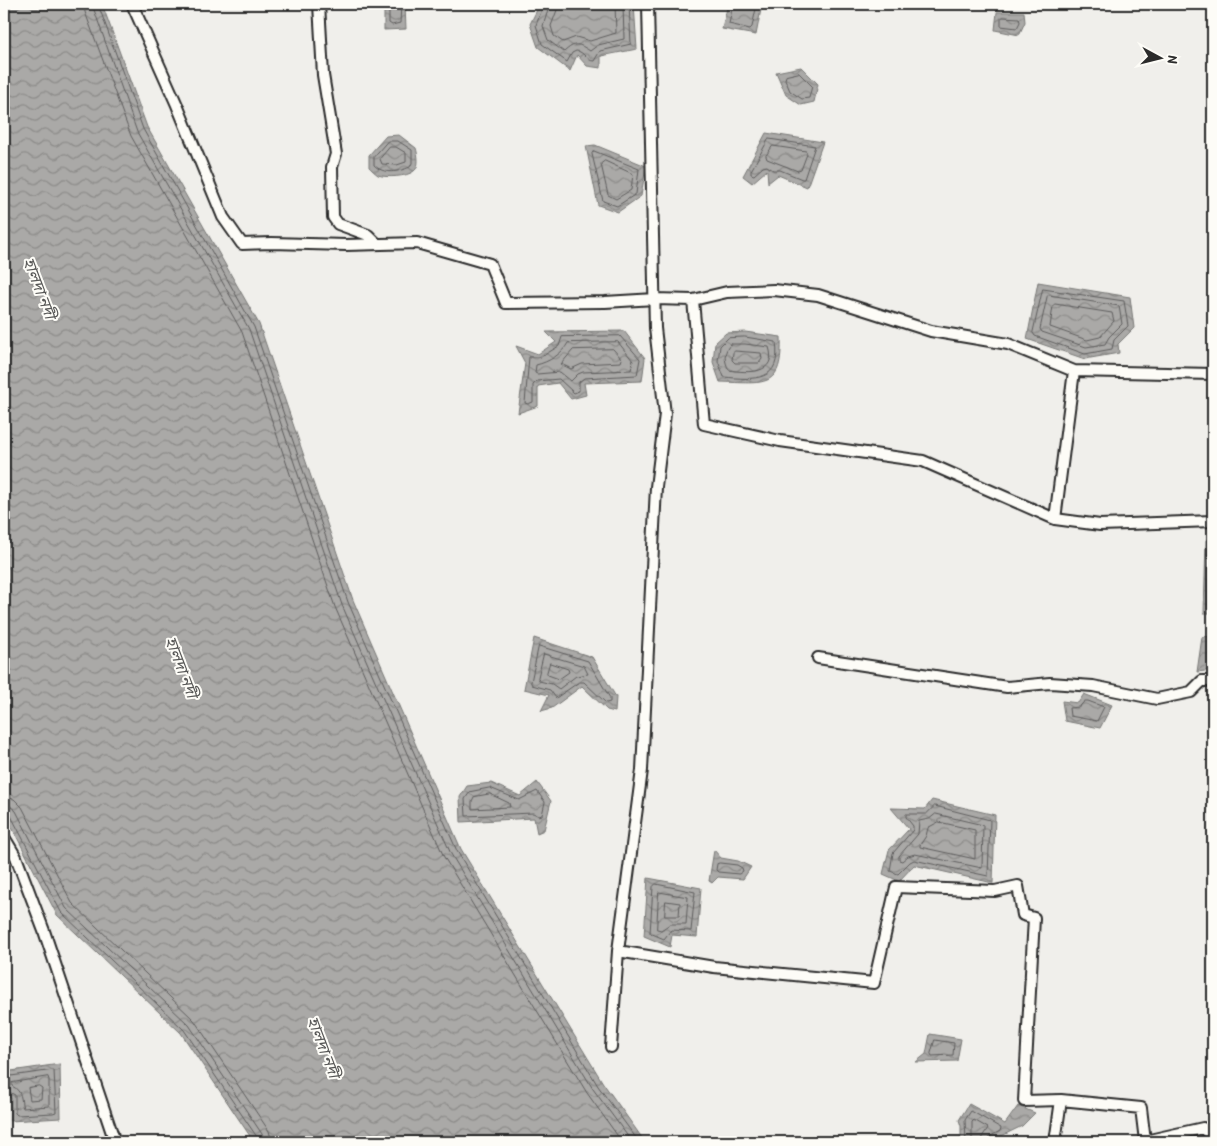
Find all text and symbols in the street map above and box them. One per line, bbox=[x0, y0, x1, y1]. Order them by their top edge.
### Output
north arrow bbox=[1134, 32, 1184, 82]
text: N bbox=[1163, 55, 1183, 65]
water label: হালদা নদী bbox=[18, 254, 63, 324]
water label: হালদা নদী bbox=[160, 633, 205, 703]
water label: হালদা নদী bbox=[302, 1013, 347, 1083]

